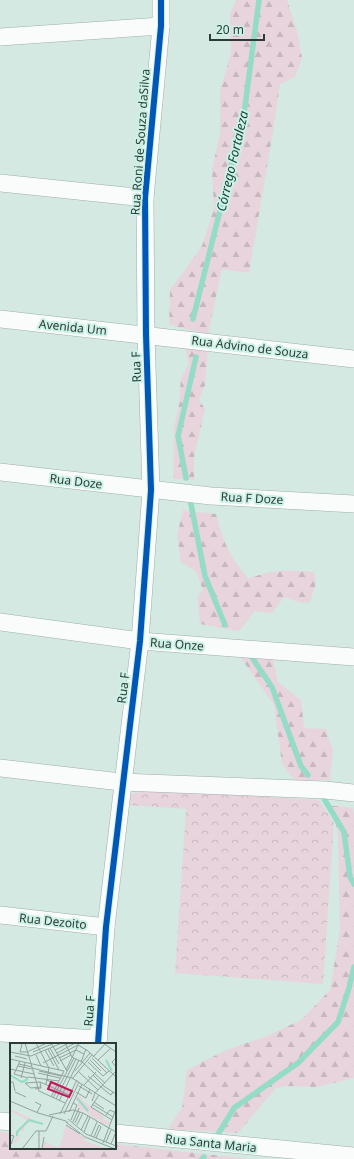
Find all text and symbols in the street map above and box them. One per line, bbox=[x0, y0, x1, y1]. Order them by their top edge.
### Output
scale bar bbox=[210, 16, 264, 42]
text: 20 m bbox=[216, 21, 244, 38]
street label: Rua Roni de Souza daSilva bbox=[126, 68, 154, 216]
water label: Córrego Fortaleza bbox=[212, 108, 252, 213]
street label: Avenida Um bbox=[38, 315, 108, 339]
street label: Rua Advino de Souza bbox=[191, 331, 309, 363]
street label: Rua F bbox=[127, 351, 145, 383]
street label: Rua Doze bbox=[49, 469, 104, 493]
street label: Rua F Doze bbox=[220, 488, 284, 508]
street label: Rua Onze bbox=[150, 634, 205, 654]
street label: Rua F bbox=[113, 672, 133, 704]
street label: Rua Dezoito bbox=[18, 909, 88, 933]
street label: Rua F bbox=[79, 995, 99, 1027]
inset map bbox=[10, 1043, 116, 1149]
street label: Rua Santa Maria bbox=[164, 1130, 258, 1156]

